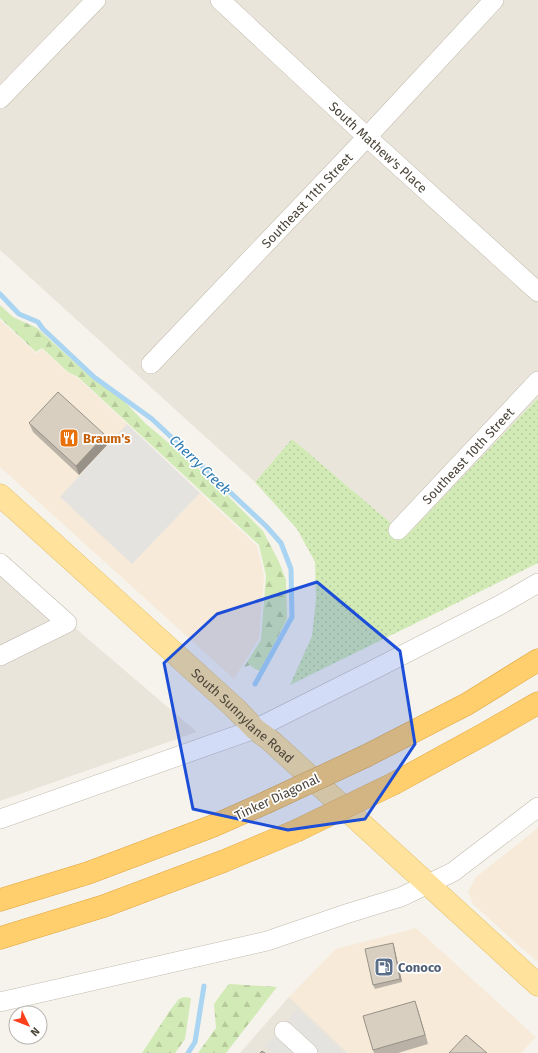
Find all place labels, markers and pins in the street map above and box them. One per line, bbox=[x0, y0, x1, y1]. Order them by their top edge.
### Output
restaurant icon: Braum's bbox=[58, 427, 80, 449]
place label: Braum's bbox=[83, 431, 131, 446]
fuel station icon: Conoco bbox=[373, 956, 395, 978]
place label: Conoco bbox=[398, 960, 442, 975]

